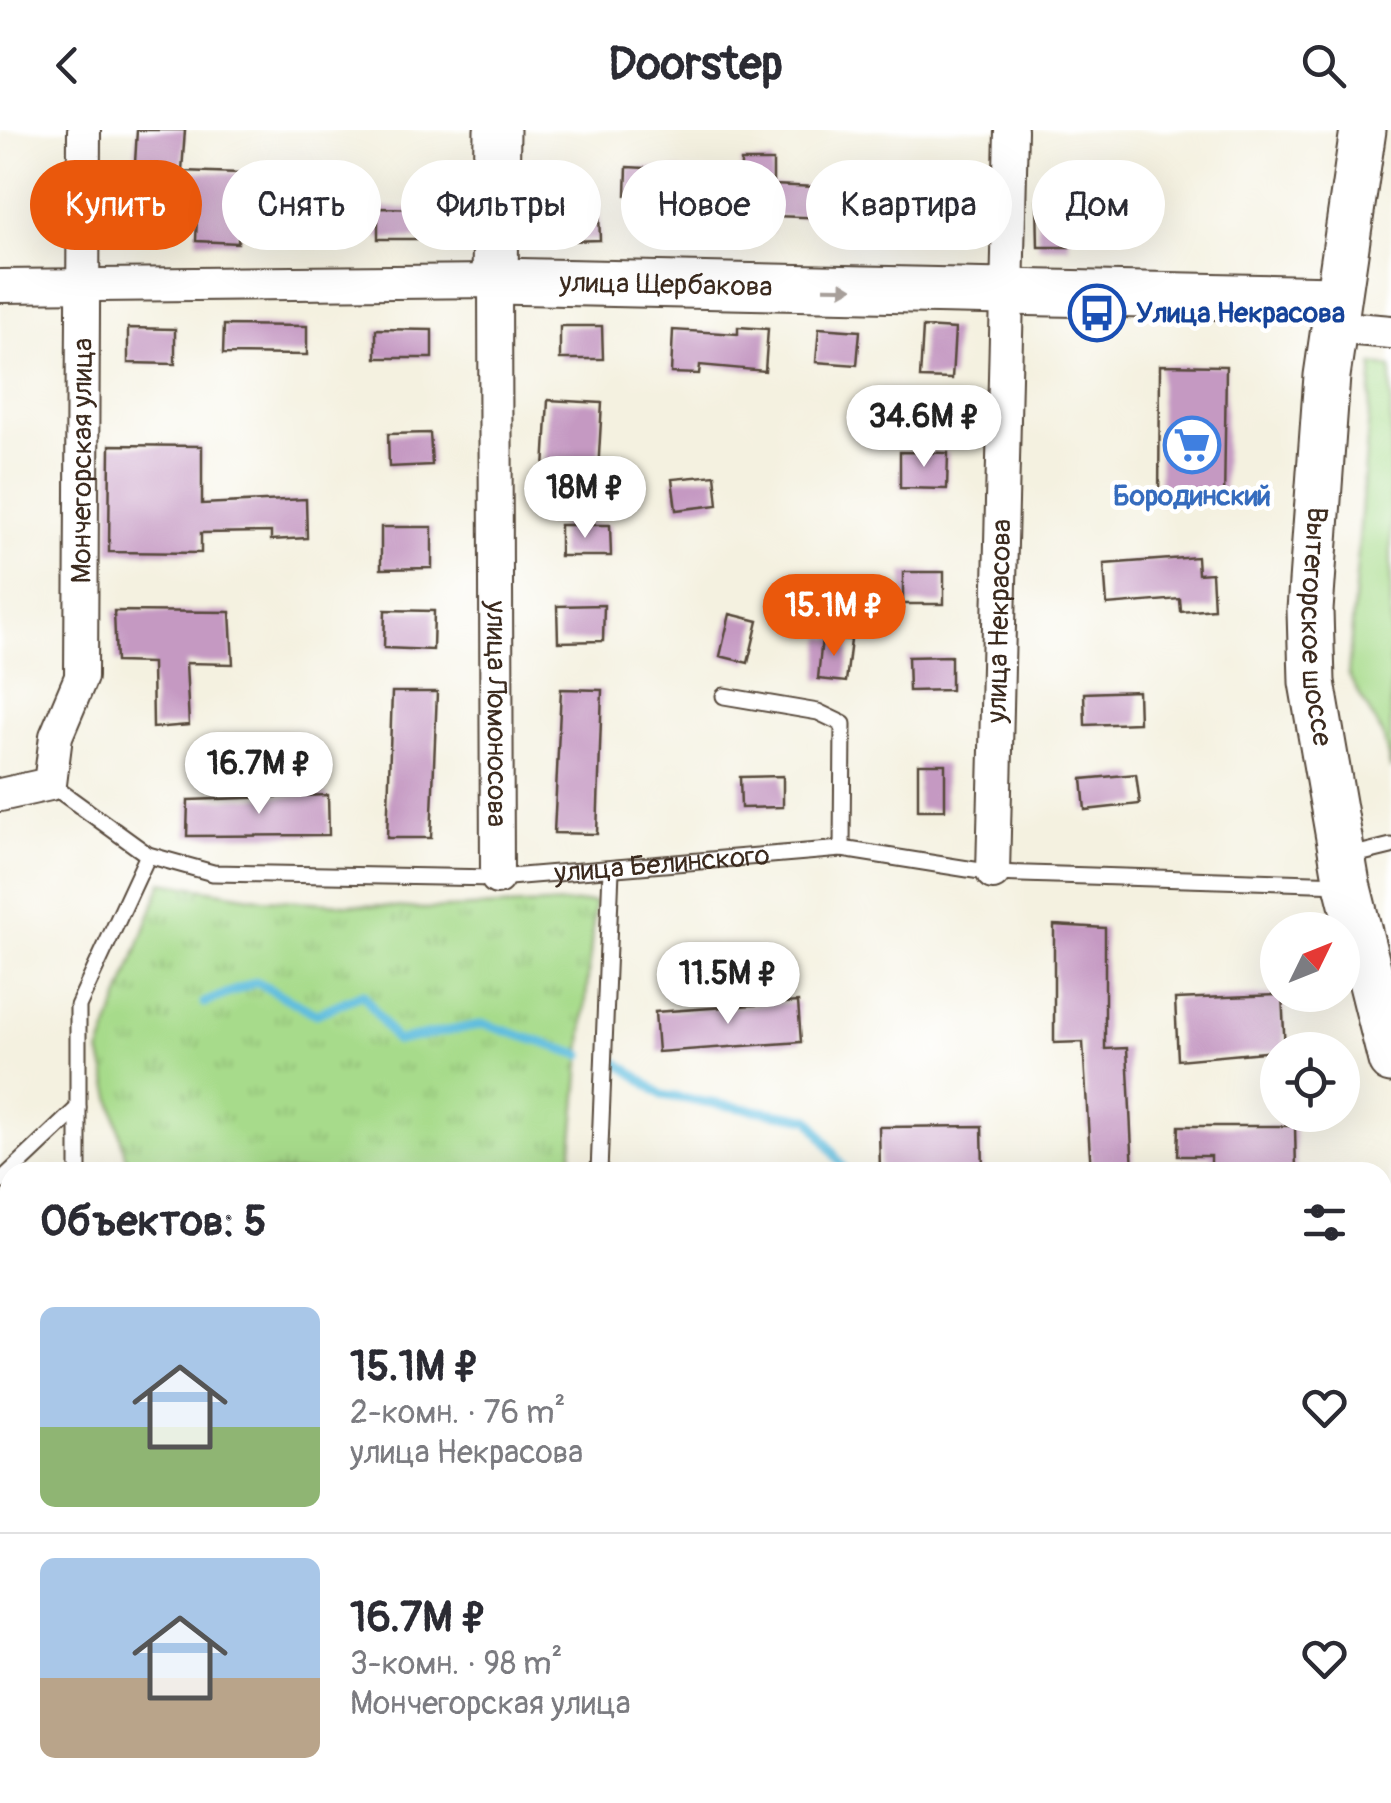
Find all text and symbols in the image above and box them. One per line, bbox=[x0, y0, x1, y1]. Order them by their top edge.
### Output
text: Doorstep bbox=[608, 37, 783, 93]
icon: back bbox=[40, 38, 95, 93]
icon: search bbox=[1296, 38, 1351, 93]
chip: Купить bbox=[30, 160, 202, 250]
chip: Снять bbox=[222, 160, 381, 250]
chip: Фильтры bbox=[401, 160, 601, 250]
chip: Новое bbox=[621, 160, 786, 250]
chip: Квартира bbox=[806, 160, 1012, 250]
chip: Дом bbox=[1032, 160, 1165, 250]
street label: улица Щербакова bbox=[558, 265, 773, 304]
one-way arrow bbox=[822, 281, 854, 297]
bus stop icon: Улица Некрасова bbox=[1067, 283, 1127, 343]
place label: Улица Некрасова bbox=[1136, 296, 1345, 331]
street label: Мончегорская улица bbox=[64, 338, 100, 584]
pin: 34.6M ₽ bbox=[832, 385, 1016, 470]
text: 34.6M ₽ bbox=[868, 397, 980, 437]
supermarket icon: Бородинский bbox=[1162, 415, 1222, 475]
pin: 18M ₽ bbox=[515, 456, 655, 541]
text: 18M ₽ bbox=[546, 468, 624, 508]
place label: Бородинский bbox=[1113, 479, 1271, 514]
street label: Вытегорское шоссе bbox=[1292, 506, 1340, 749]
street label: улица Некрасова bbox=[979, 519, 1019, 725]
pin: 15.1M ₽ bbox=[742, 574, 926, 659]
text: 15.1M ₽ bbox=[785, 586, 883, 626]
street label: улица Ломоносова bbox=[479, 600, 514, 827]
pin: 16.7M ₽ bbox=[167, 732, 351, 817]
text: 16.7M ₽ bbox=[207, 744, 311, 784]
street label: улица Белинского bbox=[552, 838, 771, 891]
north arrow bbox=[1260, 912, 1360, 1012]
map controls bbox=[1260, 912, 1360, 1132]
pin: 11.5M ₽ bbox=[636, 942, 820, 1027]
text: 11.5M ₽ bbox=[679, 954, 777, 994]
button: locate bbox=[1260, 1032, 1360, 1132]
icon: filters bbox=[1297, 1195, 1352, 1250]
text: Объектов: 5 bbox=[40, 1196, 267, 1248]
text: 15.1M ₽ bbox=[350, 1341, 479, 1393]
icon: home bbox=[120, 1347, 240, 1467]
icon: heart bbox=[1297, 1380, 1352, 1435]
text: 2-комн. · 76 m² bbox=[350, 1393, 565, 1433]
text: улица Некрасова bbox=[350, 1433, 583, 1473]
text: 16.7M ₽ bbox=[350, 1592, 487, 1644]
icon: home bbox=[120, 1598, 240, 1718]
icon: heart bbox=[1297, 1631, 1352, 1686]
text: 3-комн. · 98 m² bbox=[350, 1644, 562, 1684]
text: Мончегорская улица bbox=[350, 1684, 631, 1724]

